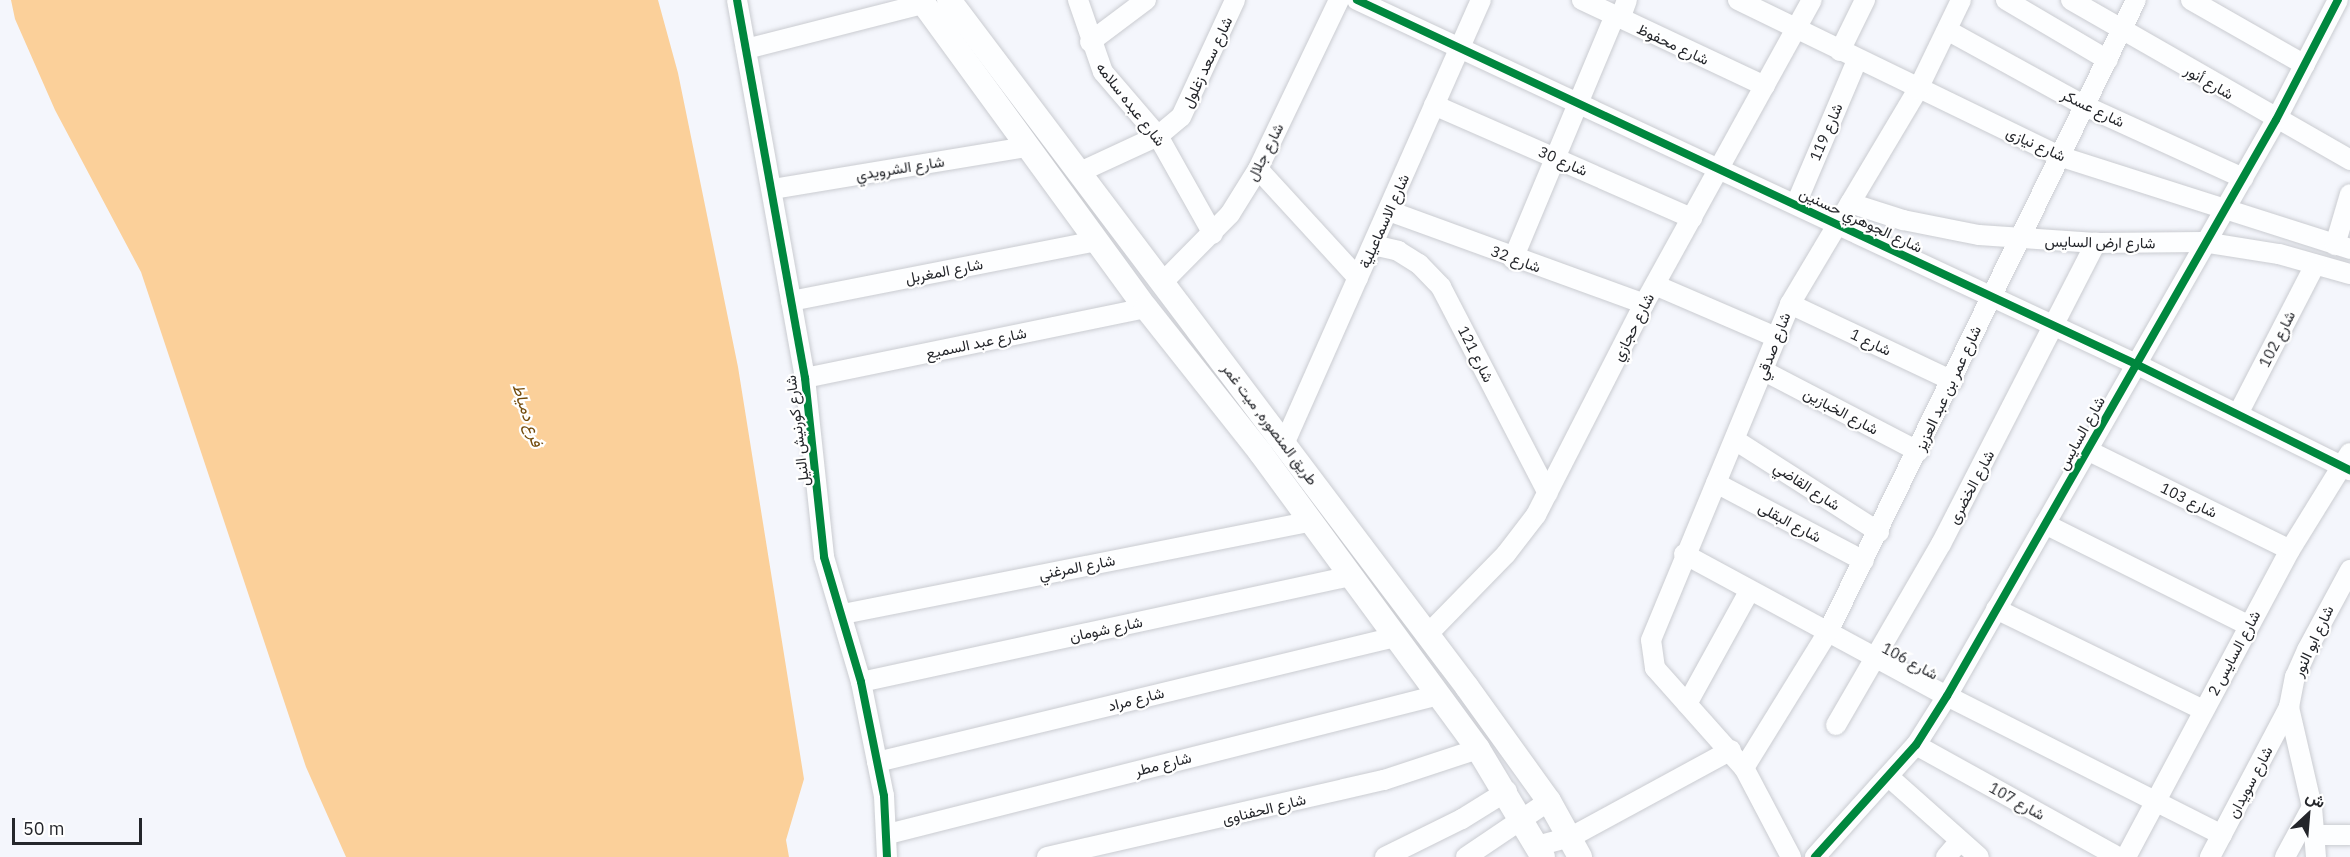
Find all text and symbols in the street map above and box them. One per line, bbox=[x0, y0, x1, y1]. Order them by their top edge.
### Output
street label: شارع سعد زغلول bbox=[1178, 14, 1236, 110]
street label: شارع محفوظ bbox=[1634, 20, 1712, 68]
street label: شارع عبده سلامه bbox=[1093, 58, 1169, 150]
street label: شارع أنور bbox=[2181, 61, 2237, 103]
street label: شارع عسكر bbox=[2059, 85, 2127, 131]
street label: شارع 119 bbox=[1806, 101, 1846, 163]
street label: شارع جلال bbox=[1243, 120, 1287, 184]
street label: شارع نيازى bbox=[2004, 123, 2068, 165]
street label: شارع 30 bbox=[1536, 142, 1590, 180]
street label: شارع الشرويدي bbox=[854, 152, 946, 184]
street label: شارع الاسماعيلية bbox=[1355, 171, 1413, 271]
street label: شارع الجوهري حسنين bbox=[1797, 184, 1925, 256]
street label: شارع ارض السايس bbox=[2044, 232, 2156, 252]
street label: شارع 32 bbox=[1489, 242, 1543, 276]
street label: شارع المغربل bbox=[904, 255, 984, 287]
street label: شارع حجازي bbox=[1608, 290, 1658, 364]
street label: شارع 102 bbox=[2255, 308, 2299, 370]
street label: شارع صدقي bbox=[1752, 310, 1794, 382]
street label: شارع 121 bbox=[1454, 323, 1498, 385]
street label: شارع عمر بن عبد العزيز bbox=[1911, 323, 1985, 453]
street label: شارع عبد السميع bbox=[924, 324, 1028, 362]
street label: شارع 1 bbox=[1848, 325, 1894, 359]
street label: طريق المنصوره, ميت غمر bbox=[1218, 359, 1322, 489]
street label: شارع كورنيش النيل bbox=[781, 374, 813, 488]
water label: فرع دمياط bbox=[509, 381, 547, 449]
street label: شارع الخبازين bbox=[1801, 384, 1881, 438]
street label: شارع السايس bbox=[2053, 393, 2109, 473]
street label: شارع الخضرى bbox=[1944, 447, 1998, 527]
street label: شارع القاضي bbox=[1771, 458, 1843, 514]
street label: شارع 103 bbox=[2158, 479, 2220, 521]
street label: شارع البقلى bbox=[1755, 498, 1825, 546]
street label: شارع المرغني bbox=[1037, 551, 1117, 583]
street label: شارع ابو النور bbox=[2289, 603, 2337, 679]
street label: شارع السايس 2 bbox=[2204, 607, 2264, 699]
street label: شارع شومان bbox=[1068, 612, 1144, 646]
street label: شارع 106 bbox=[1879, 639, 1941, 683]
street label: شارع مراد bbox=[1106, 683, 1166, 715]
street label: شارع سويدان bbox=[2224, 743, 2276, 821]
street label: شارع مطر bbox=[1133, 748, 1193, 780]
street label: شارع 107 bbox=[1986, 778, 2048, 824]
north arrow bbox=[2278, 785, 2338, 845]
text: ش bbox=[2303, 786, 2329, 812]
street label: شارع الحفناوى bbox=[1220, 790, 1308, 828]
scale bar bbox=[15, 806, 146, 844]
text: 50 m bbox=[23, 817, 65, 840]

